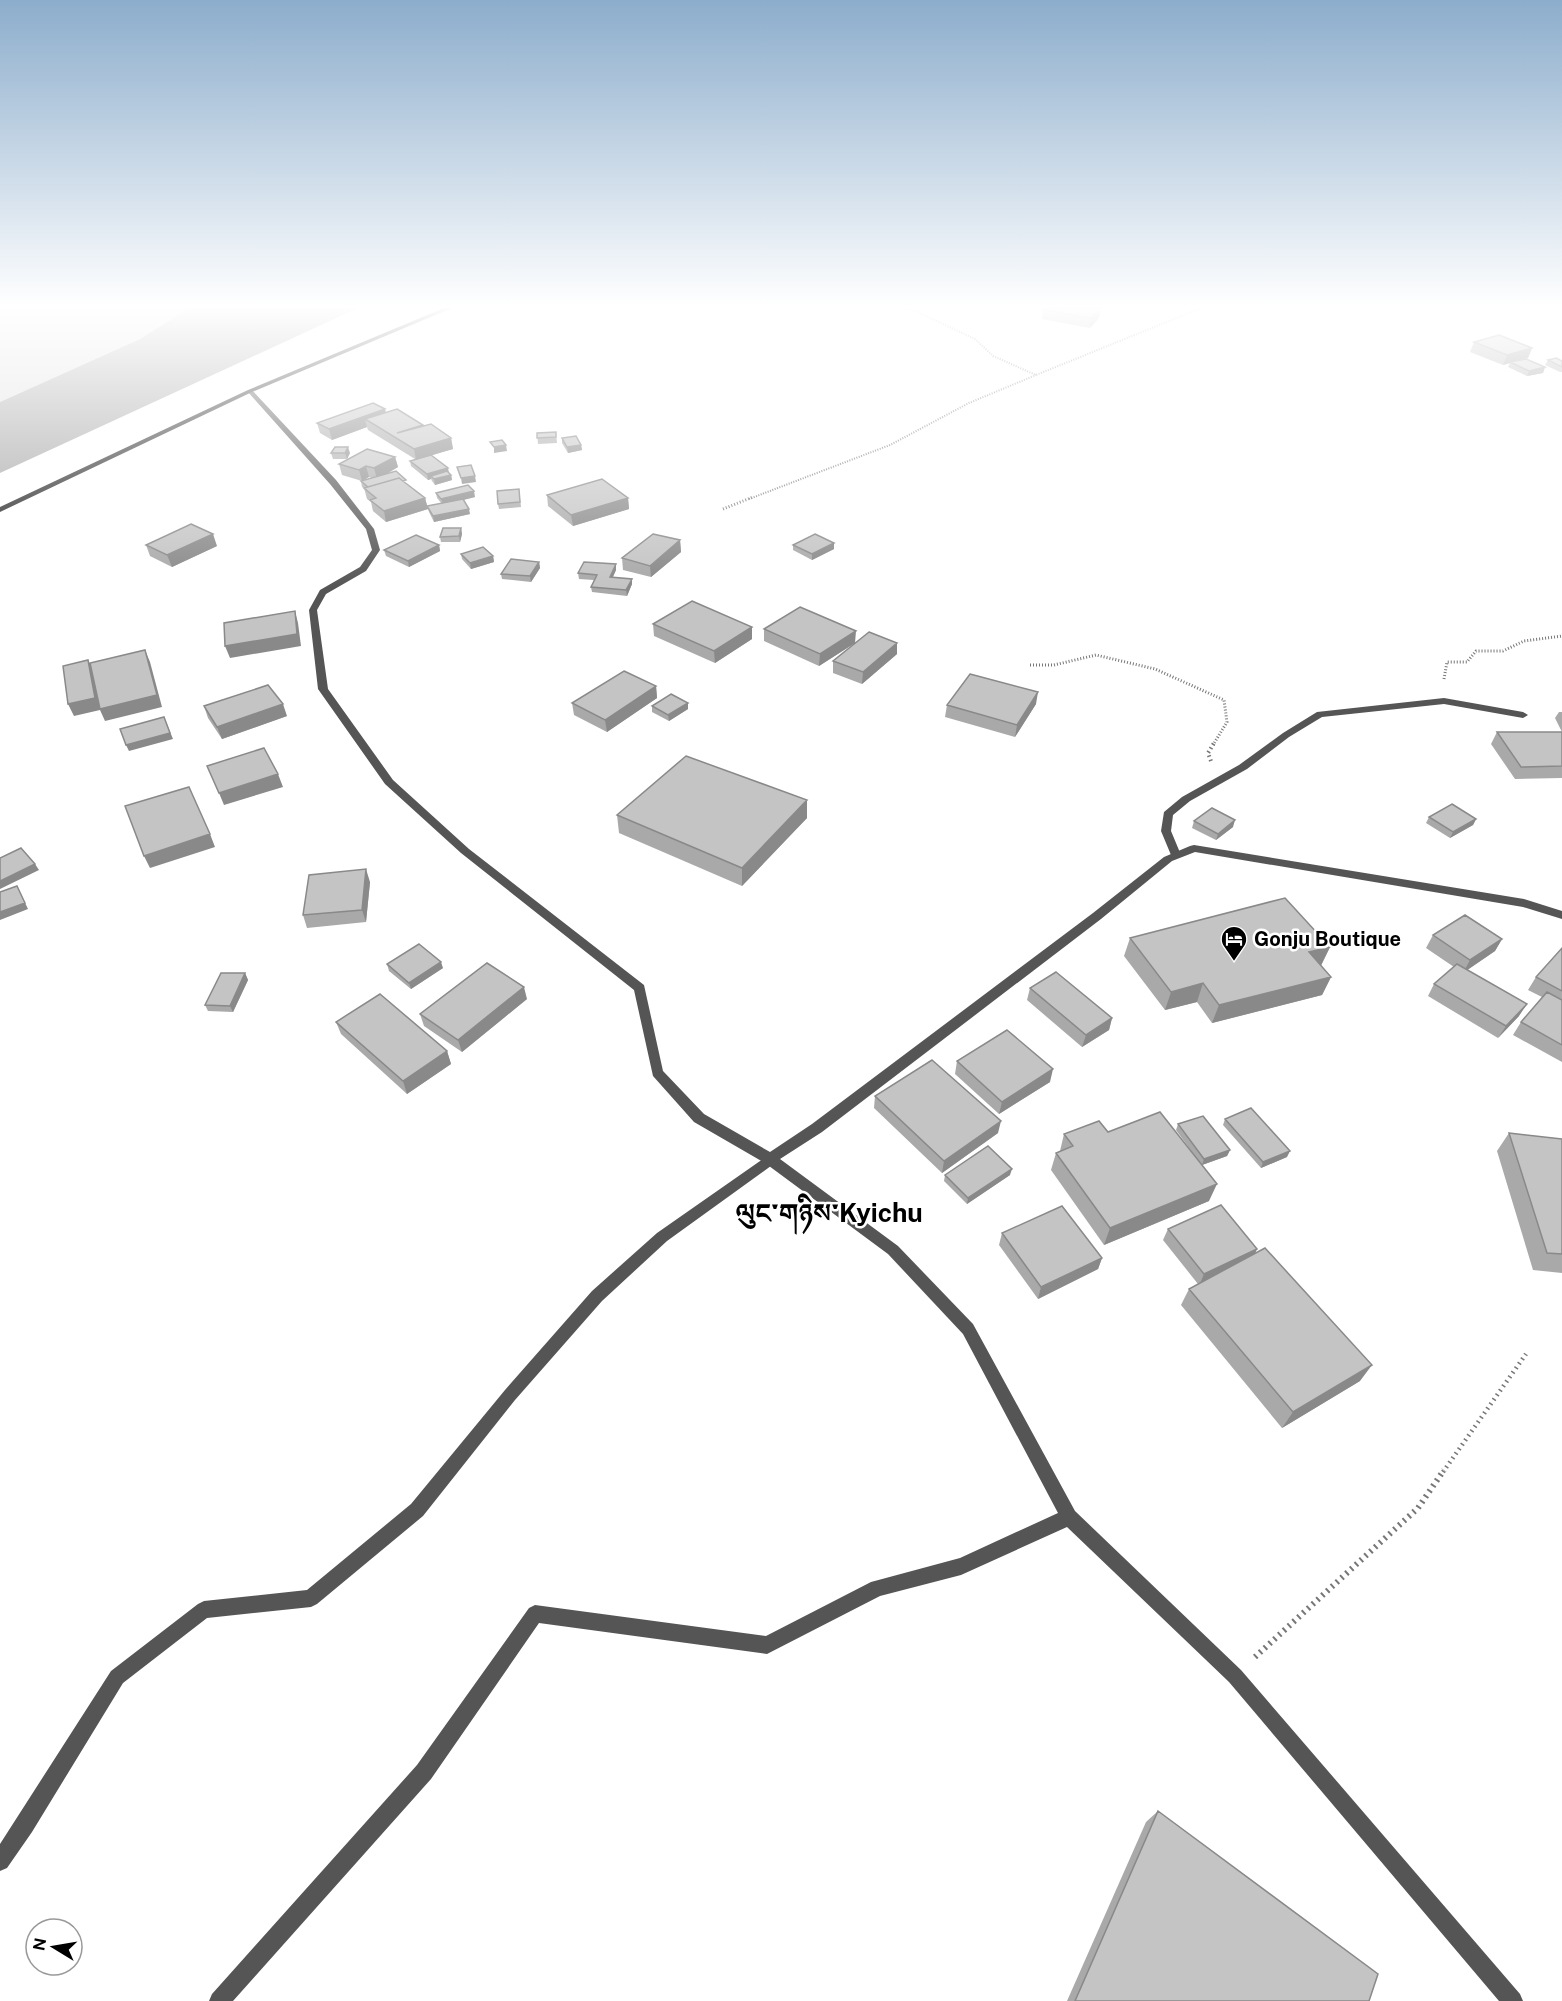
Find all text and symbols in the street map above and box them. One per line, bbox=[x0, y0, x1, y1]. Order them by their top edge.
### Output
hotel icon: Gonju Boutique bbox=[1219, 924, 1249, 962]
place label: Gonju Boutique bbox=[1254, 927, 1401, 951]
district label: ལུང་གཉིས་Kyichu bbox=[735, 1193, 923, 1235]
north arrow bbox=[24, 1917, 84, 1977]
text: N bbox=[29, 1936, 50, 1952]

